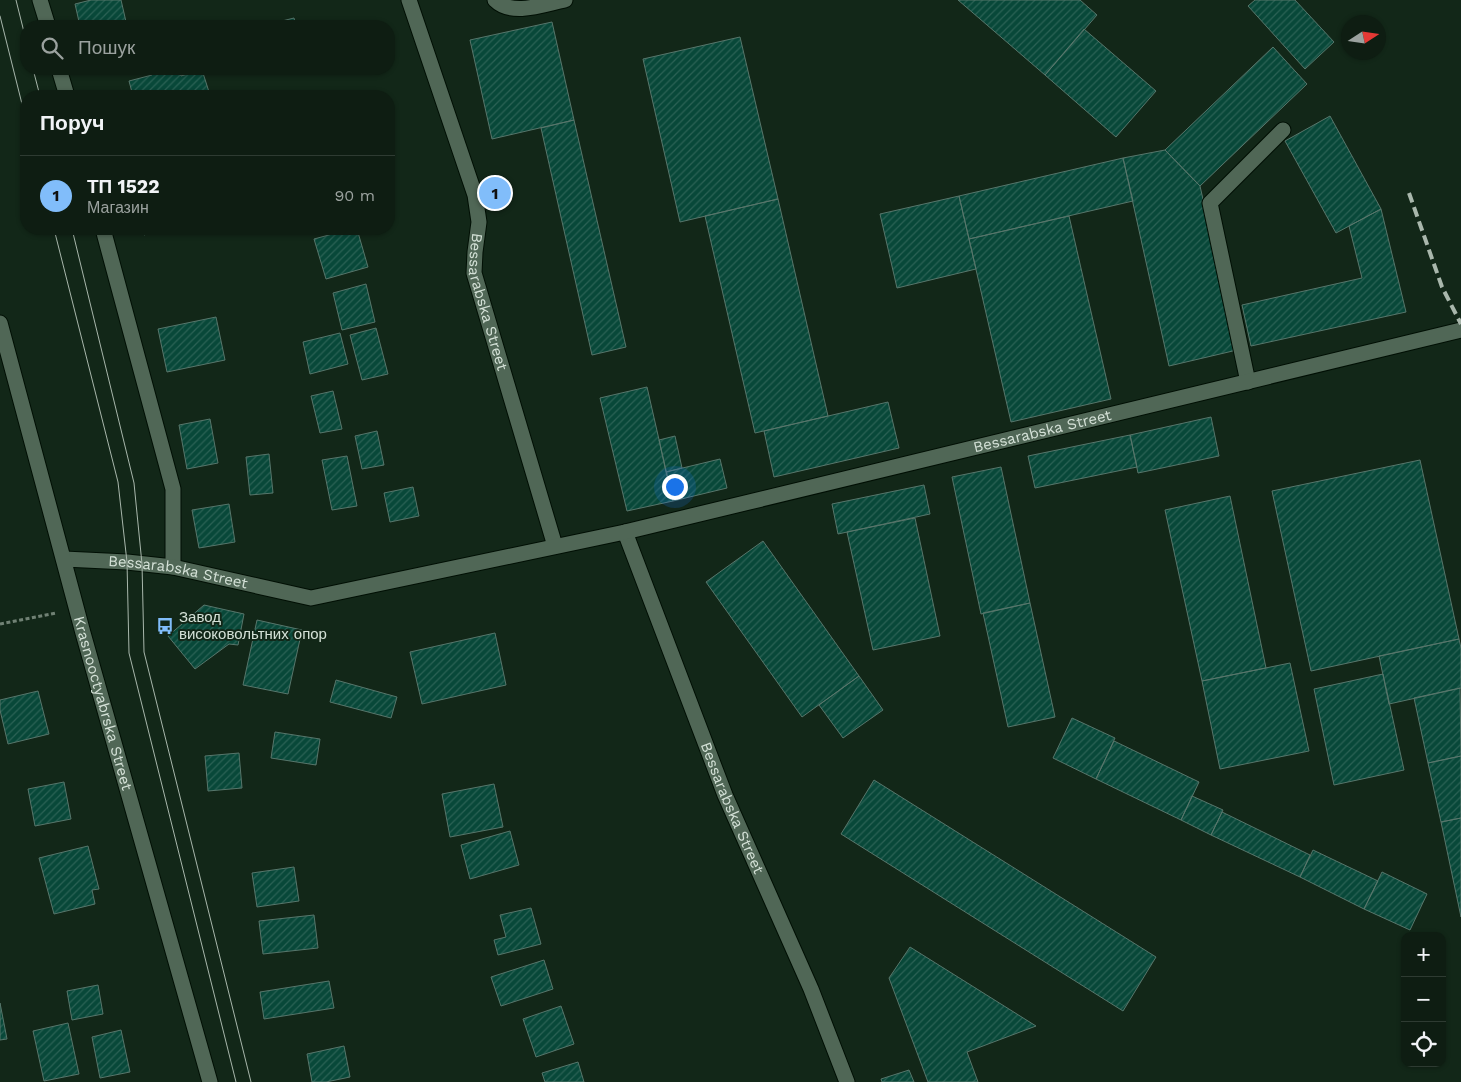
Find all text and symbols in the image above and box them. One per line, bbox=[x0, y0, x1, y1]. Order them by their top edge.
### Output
north arrow bbox=[1341, 15, 1386, 60]
search box bbox=[20, 20, 395, 75]
icon: search bbox=[38, 34, 66, 62]
text: Пошук bbox=[78, 36, 135, 59]
text: Поруч bbox=[40, 110, 104, 135]
pin: 1 bbox=[479, 174, 511, 212]
text: ТП 1522 bbox=[87, 175, 159, 198]
text: 1 bbox=[53, 186, 59, 205]
text: 90 m bbox=[334, 186, 375, 205]
text: Магазин bbox=[87, 198, 149, 217]
street label: Bessarabska Street bbox=[465, 232, 512, 373]
street label: Bessarabska Street bbox=[972, 406, 1114, 457]
your location bbox=[662, 474, 688, 500]
street label: Bessarabska Street bbox=[108, 552, 250, 593]
place label: Завод високовольтних опор bbox=[179, 608, 327, 643]
street label: Krasnooctyabrska Street bbox=[70, 614, 136, 793]
bus stop icon: Завод високовольтних опор bbox=[155, 616, 175, 636]
street label: Bessarabska Street bbox=[697, 739, 768, 877]
map controls bbox=[1401, 932, 1446, 1067]
button: + bbox=[1401, 932, 1446, 977]
button: − bbox=[1401, 977, 1446, 1022]
button: locate bbox=[1401, 1022, 1446, 1067]

